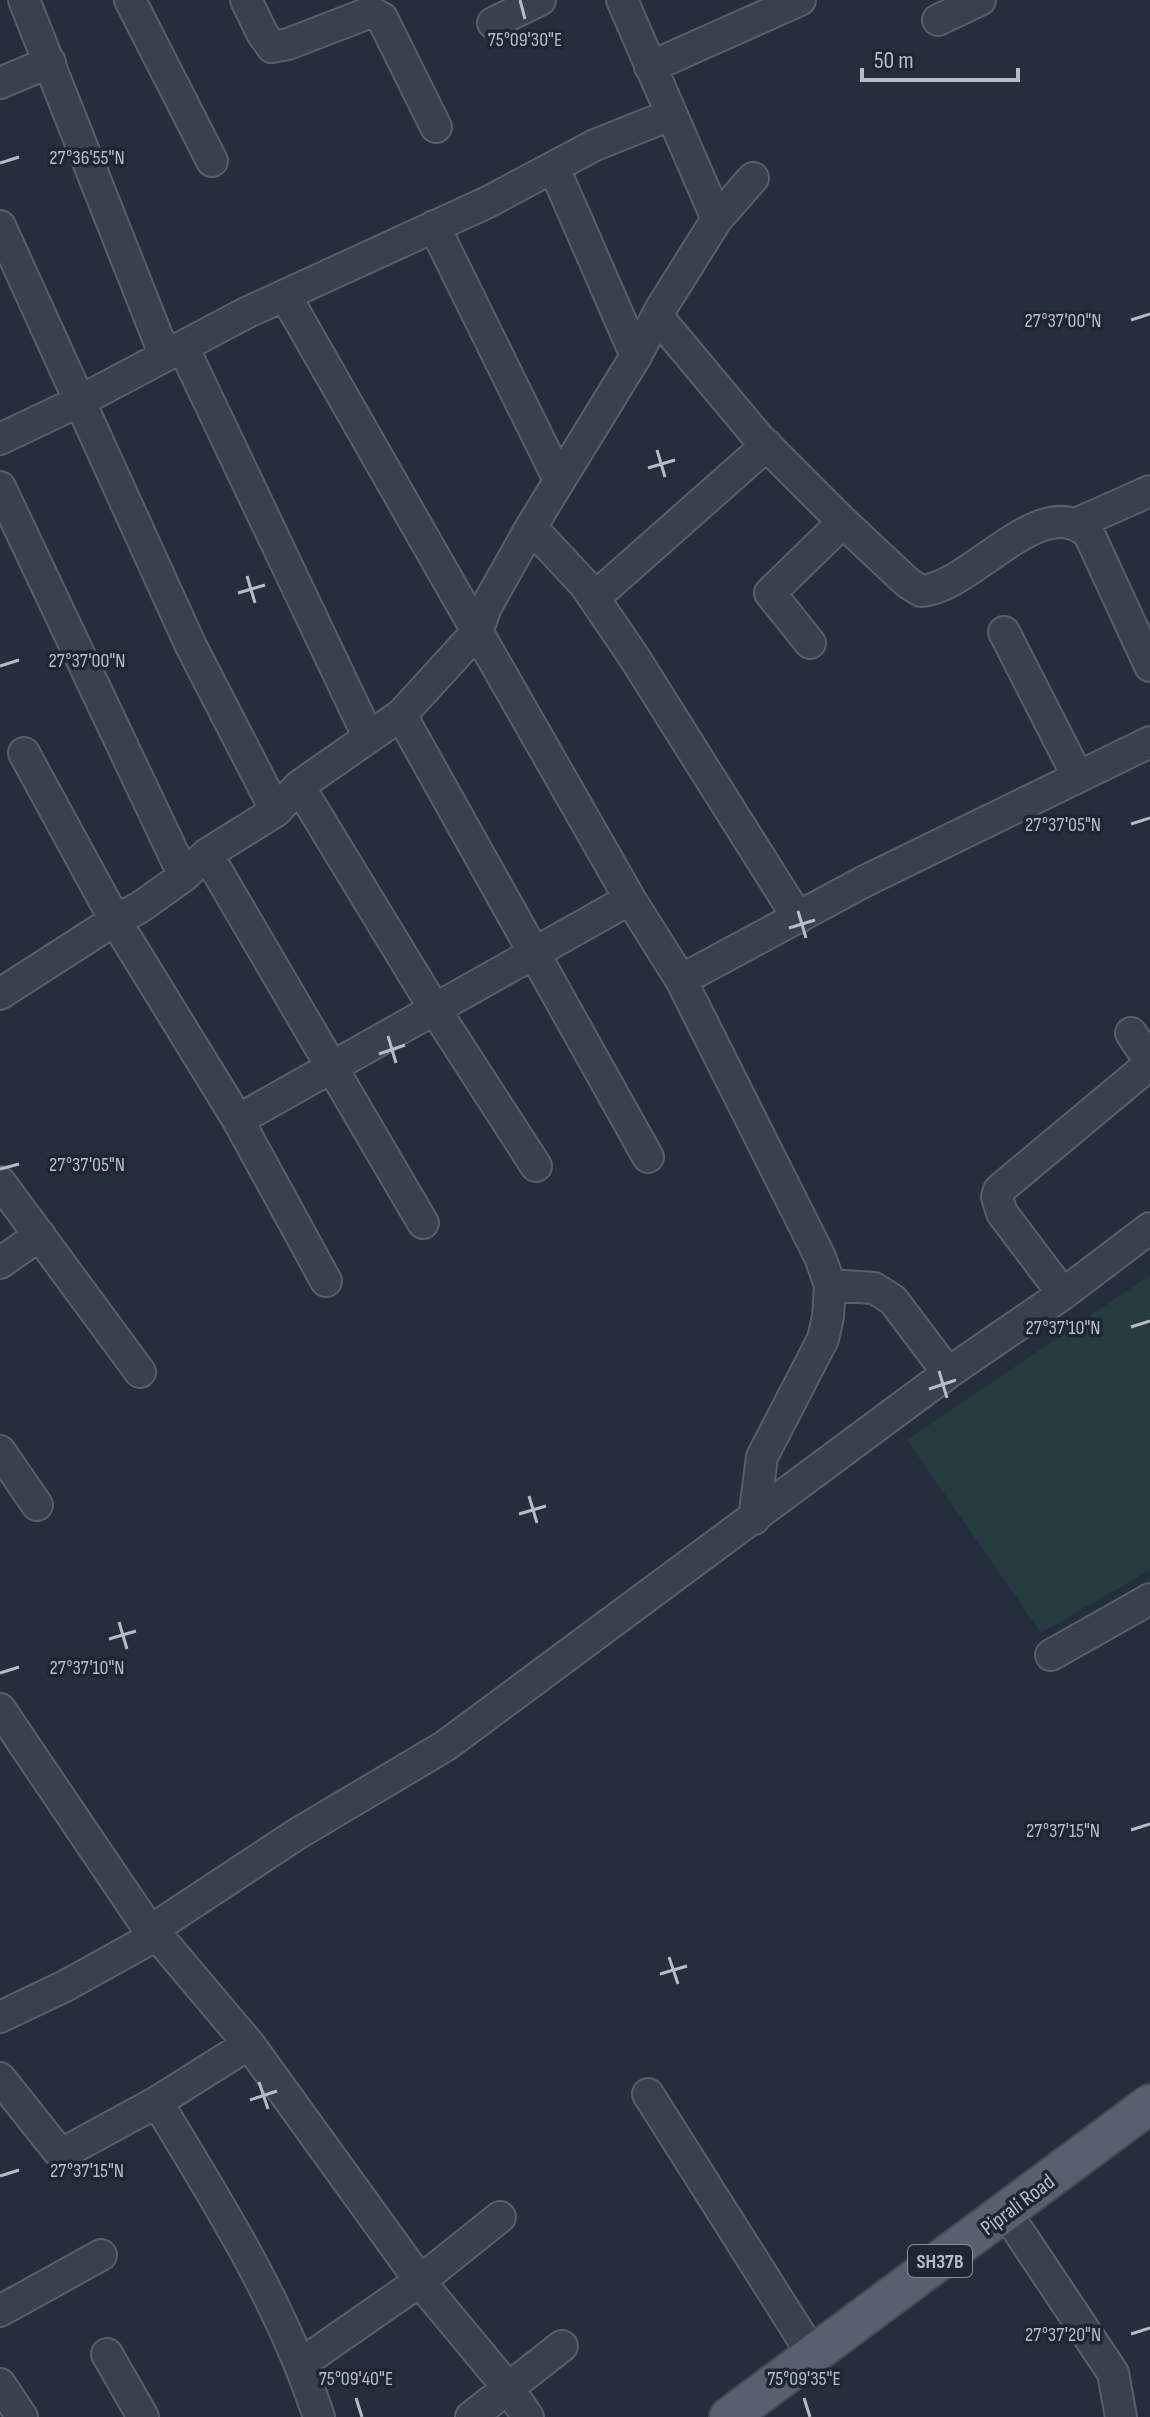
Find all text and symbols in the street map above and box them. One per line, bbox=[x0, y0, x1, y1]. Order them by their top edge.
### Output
text: 75°09'30"E bbox=[488, 28, 562, 52]
scale bar bbox=[862, 32, 1018, 82]
text: 50 m bbox=[874, 46, 914, 75]
text: 27°36'55"N bbox=[49, 146, 125, 170]
text: 27°37'00"N bbox=[1025, 309, 1101, 333]
text: 27°37'00"N bbox=[49, 649, 125, 673]
text: 27°37'05"N bbox=[1025, 813, 1101, 837]
text: 27°37'05"N bbox=[49, 1153, 125, 1177]
text: 27°37'10"N bbox=[1026, 1316, 1101, 1340]
text: 27°37'10"N bbox=[50, 1656, 125, 1680]
text: 27°37'15"N bbox=[1026, 1819, 1100, 1843]
text: 27°37'15"N bbox=[50, 2159, 124, 2183]
street label: Piprali Road bbox=[976, 2169, 1060, 2242]
road number: SH37B bbox=[908, 2245, 972, 2277]
text: 27°37'20"N bbox=[1025, 2323, 1101, 2347]
text: 75°09'40"E bbox=[319, 2367, 393, 2391]
text: 75°09'35"E bbox=[767, 2367, 841, 2391]

